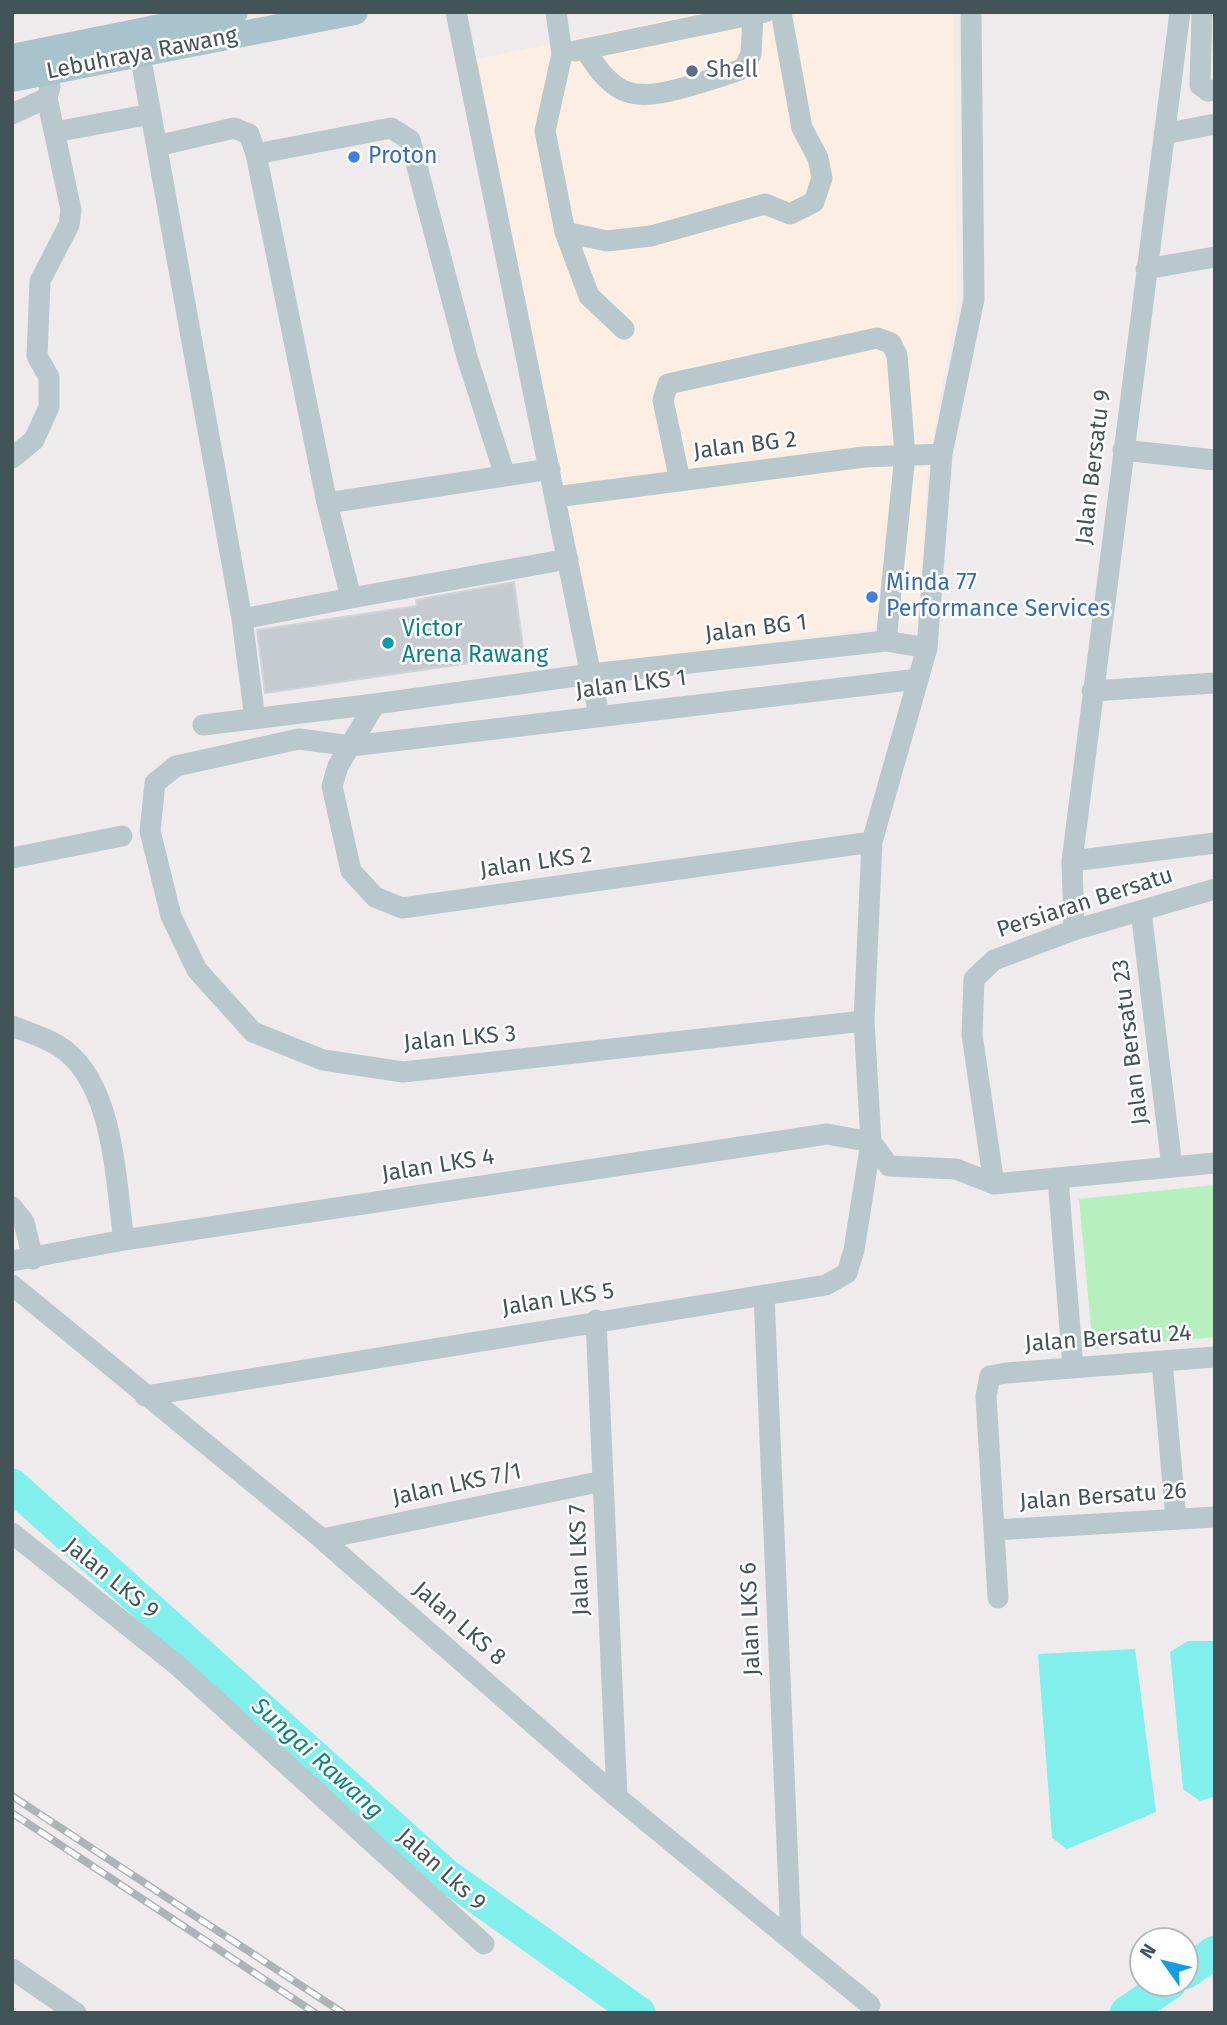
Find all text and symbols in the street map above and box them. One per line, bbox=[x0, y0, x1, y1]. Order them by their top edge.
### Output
street label: Lebuhraya Rawang bbox=[44, 22, 240, 86]
place label: Shell bbox=[706, 57, 758, 85]
marker: Shell bbox=[684, 63, 700, 79]
place label: Proton bbox=[368, 143, 437, 171]
marker: Proton bbox=[346, 149, 362, 165]
street label: Jalan Bersatu 9 bbox=[1071, 388, 1117, 546]
street label: Jalan BG 2 bbox=[692, 426, 798, 466]
place label: Minda 77 Performance Services bbox=[886, 570, 1110, 624]
marker: Minda 77 Performance Services bbox=[864, 589, 880, 605]
street label: Jalan BG 1 bbox=[703, 609, 809, 649]
place label: Victor Arena Rawang bbox=[402, 616, 548, 670]
marker: Victor Arena Rawang bbox=[380, 635, 396, 651]
street label: Jalan LKS 1 bbox=[574, 665, 688, 705]
street label: Jalan LKS 2 bbox=[478, 841, 594, 885]
street label: Persiaran Bersatu bbox=[994, 862, 1176, 944]
street label: Jalan Bersatu 23 bbox=[1107, 958, 1155, 1126]
street label: Jalan LKS 3 bbox=[403, 1020, 517, 1058]
street label: Jalan LKS 4 bbox=[380, 1143, 496, 1189]
street label: Jalan LKS 5 bbox=[500, 1278, 616, 1322]
street label: Jalan Bersatu 24 bbox=[1024, 1319, 1192, 1359]
street label: Jalan LKS 7/1 bbox=[390, 1458, 524, 1512]
street label: Jalan Bersatu 26 bbox=[1018, 1477, 1188, 1517]
street label: Jalan LKS 7 bbox=[564, 1504, 596, 1616]
street label: Jalan LKS 9 bbox=[58, 1533, 164, 1625]
street label: Jalan LKS 6 bbox=[735, 1562, 767, 1676]
street label: Jalan LKS 8 bbox=[407, 1576, 511, 1672]
water label: Sungai Rawang bbox=[245, 1692, 389, 1826]
street label: Jalan Lks 9 bbox=[391, 1823, 491, 1917]
north arrow bbox=[1129, 1927, 1199, 1997]
text: N bbox=[1135, 1939, 1161, 1963]

